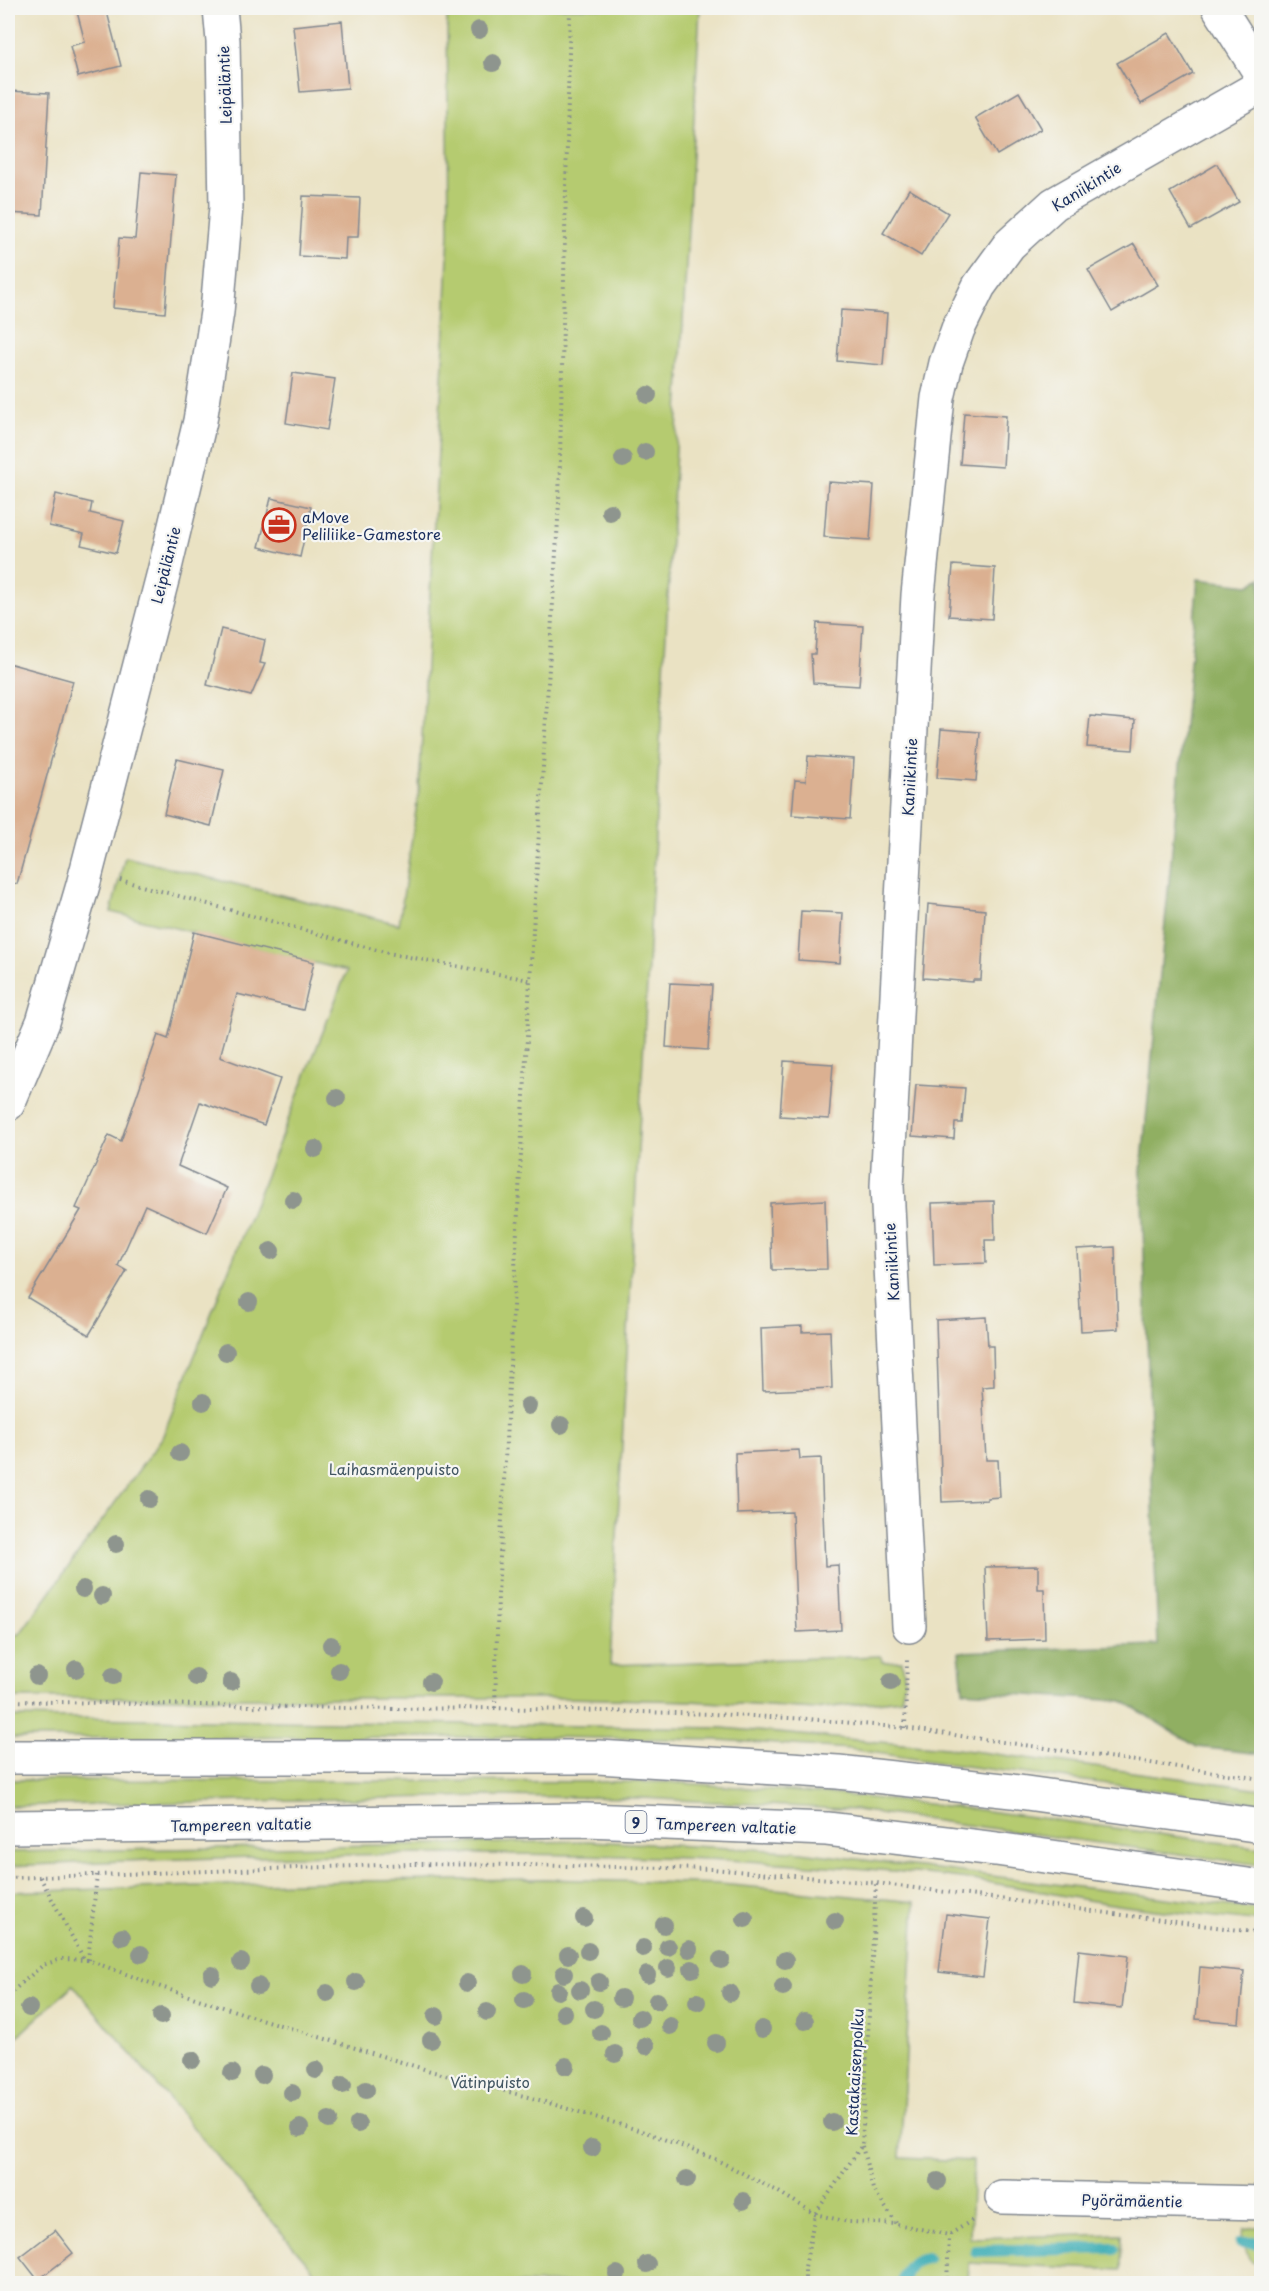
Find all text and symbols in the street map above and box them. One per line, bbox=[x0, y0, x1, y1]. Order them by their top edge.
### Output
street label: Leipäläntie bbox=[211, 45, 237, 125]
street label: Kaniikintie bbox=[1047, 156, 1125, 216]
place label: aMove Peliliike-Gamestore bbox=[302, 505, 441, 545]
office icon: aMove Peliliike-Gamestore bbox=[261, 507, 297, 543]
street label: Leipäläntie bbox=[144, 524, 186, 606]
street label: Kaniikintie bbox=[895, 737, 923, 817]
street label: Kaniikintie bbox=[877, 1222, 905, 1302]
park label: Laihasmäenpuisto bbox=[329, 1457, 459, 1480]
street label: Tampereen valtatie bbox=[170, 1811, 312, 1837]
road number: 9 bbox=[626, 1811, 646, 1833]
street label: Tampereen valtatie bbox=[655, 1811, 797, 1839]
street label: Kastakaisenpolku bbox=[839, 2008, 869, 2136]
park label: Vätinpuisto bbox=[450, 2070, 530, 2093]
street label: Pyörämäentie bbox=[1081, 2188, 1183, 2212]

